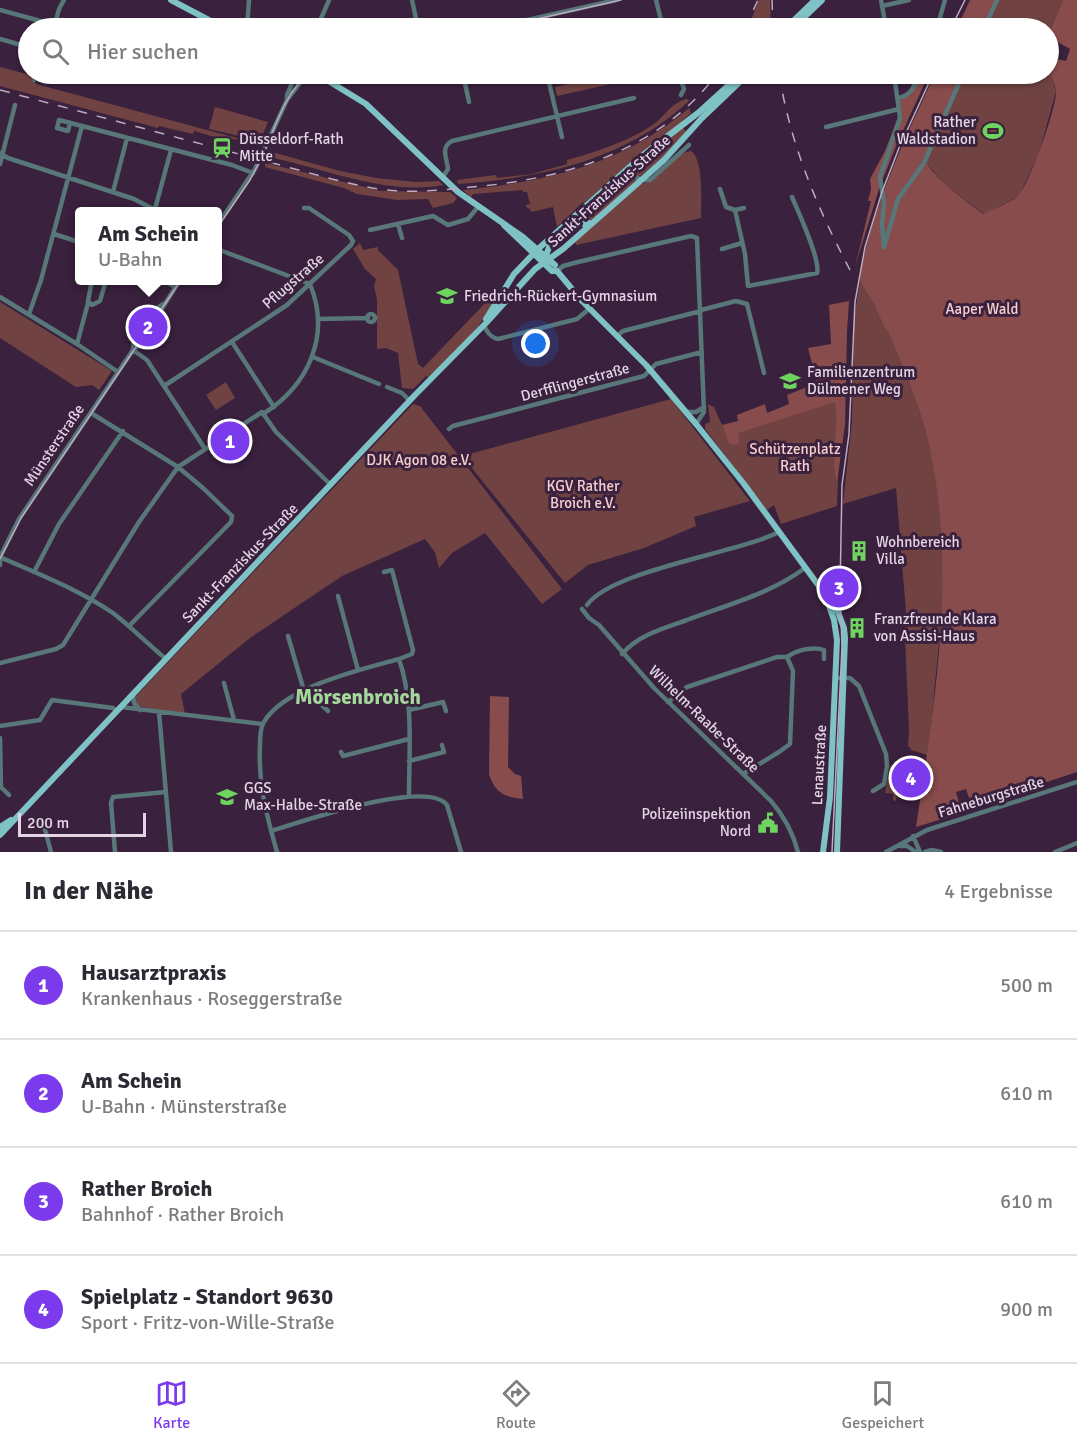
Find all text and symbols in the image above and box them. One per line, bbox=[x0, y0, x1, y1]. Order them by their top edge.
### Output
search box bbox=[18, 18, 1059, 84]
icon: search bbox=[39, 35, 72, 68]
text: Hier suchen bbox=[87, 38, 199, 65]
place label: Rather Waldstadion bbox=[897, 113, 976, 148]
sports icon: Rather Waldstadion bbox=[981, 119, 1005, 143]
place label: Düsseldorf-Rath Mitte bbox=[239, 130, 344, 165]
street label: Sankt-Franziskus-Straße bbox=[544, 131, 674, 251]
station icon: Düsseldorf-Rath Mitte bbox=[210, 136, 234, 160]
popup bbox=[75, 207, 222, 285]
text: Am Schein bbox=[98, 220, 199, 247]
text: U-Bahn bbox=[98, 247, 163, 272]
street label: Pflugstraße bbox=[259, 249, 327, 313]
school or university icon: Friedrich-Rückert-Gymnasium bbox=[435, 284, 459, 308]
place label: Friedrich-Rückert-Gymnasium bbox=[464, 287, 657, 305]
park label: Aaper Wald bbox=[945, 300, 1019, 318]
pin: 2 bbox=[128, 304, 168, 350]
your location bbox=[521, 329, 550, 358]
street label: Derfflingerstraße bbox=[519, 359, 631, 405]
place label: Familienzentrum Dülmener Weg bbox=[807, 363, 915, 398]
school or university icon: Familienzentrum Dülmener Weg bbox=[778, 369, 802, 393]
street label: Münsterstraße bbox=[20, 401, 88, 489]
pin: 1 bbox=[210, 418, 250, 464]
park label: Schützenplatz Rath bbox=[749, 440, 841, 475]
park label: DJK Agon 08 e.V. bbox=[366, 451, 472, 469]
park label: KGV Rather Broich e.V. bbox=[547, 477, 620, 512]
street label: Sankt-Franziskus-Straße bbox=[178, 500, 302, 626]
place label: Wohnbereich Villa bbox=[876, 533, 960, 568]
building icon: Wohnbereich Villa bbox=[847, 539, 871, 563]
pin: 3 bbox=[820, 566, 858, 610]
place label: Franzfreunde Klara von Assisi-Haus bbox=[874, 610, 997, 645]
building icon: Franzfreunde Klara von Assisi-Haus bbox=[845, 616, 869, 640]
street label: Wilhelm-Raabe-Straße bbox=[645, 662, 763, 776]
district label: Mörsenbroich bbox=[295, 684, 421, 710]
street label: Lenaustraße bbox=[808, 724, 830, 806]
pin: 4 bbox=[892, 756, 930, 800]
street label: Fahneburgstraße bbox=[936, 772, 1046, 822]
place label: GGS Max-Halbe-Straße bbox=[244, 779, 362, 814]
school or university icon: GGS Max-Halbe-Straße bbox=[215, 785, 239, 809]
place label: Polizeiinspektion Nord bbox=[641, 805, 751, 840]
scale bar bbox=[18, 810, 146, 838]
public building icon: Polizeiinspektion Nord bbox=[756, 811, 780, 835]
text: 200 m bbox=[27, 813, 69, 833]
text: In der Nähe bbox=[24, 875, 154, 907]
text: 4 Ergebnisse bbox=[944, 879, 1053, 904]
text: Hausarztpraxis bbox=[81, 959, 226, 986]
text: 1 bbox=[38, 973, 49, 998]
text: 500 m bbox=[1000, 973, 1053, 998]
text: Krankenhaus · Roseggerstraße bbox=[81, 986, 342, 1011]
text: Am Schein bbox=[81, 1067, 182, 1094]
text: 2 bbox=[38, 1081, 49, 1106]
text: 610 m bbox=[1000, 1081, 1053, 1106]
text: U-Bahn · Münsterstraße bbox=[81, 1094, 287, 1119]
text: Rather Broich bbox=[81, 1175, 212, 1202]
text: 3 bbox=[38, 1189, 49, 1214]
text: 610 m bbox=[1000, 1189, 1053, 1214]
text: Bahnhof · Rather Broich bbox=[81, 1202, 284, 1227]
text: Spielplatz - Standort 9630 bbox=[81, 1283, 333, 1310]
text: 4 bbox=[38, 1297, 49, 1322]
text: 900 m bbox=[1000, 1297, 1053, 1322]
text: Sport · Fritz-von-Wille-Straße bbox=[81, 1310, 335, 1335]
tab: Karte bbox=[153, 1377, 190, 1433]
tab: Route bbox=[496, 1377, 536, 1433]
tab: Gespeichert bbox=[842, 1377, 924, 1433]

